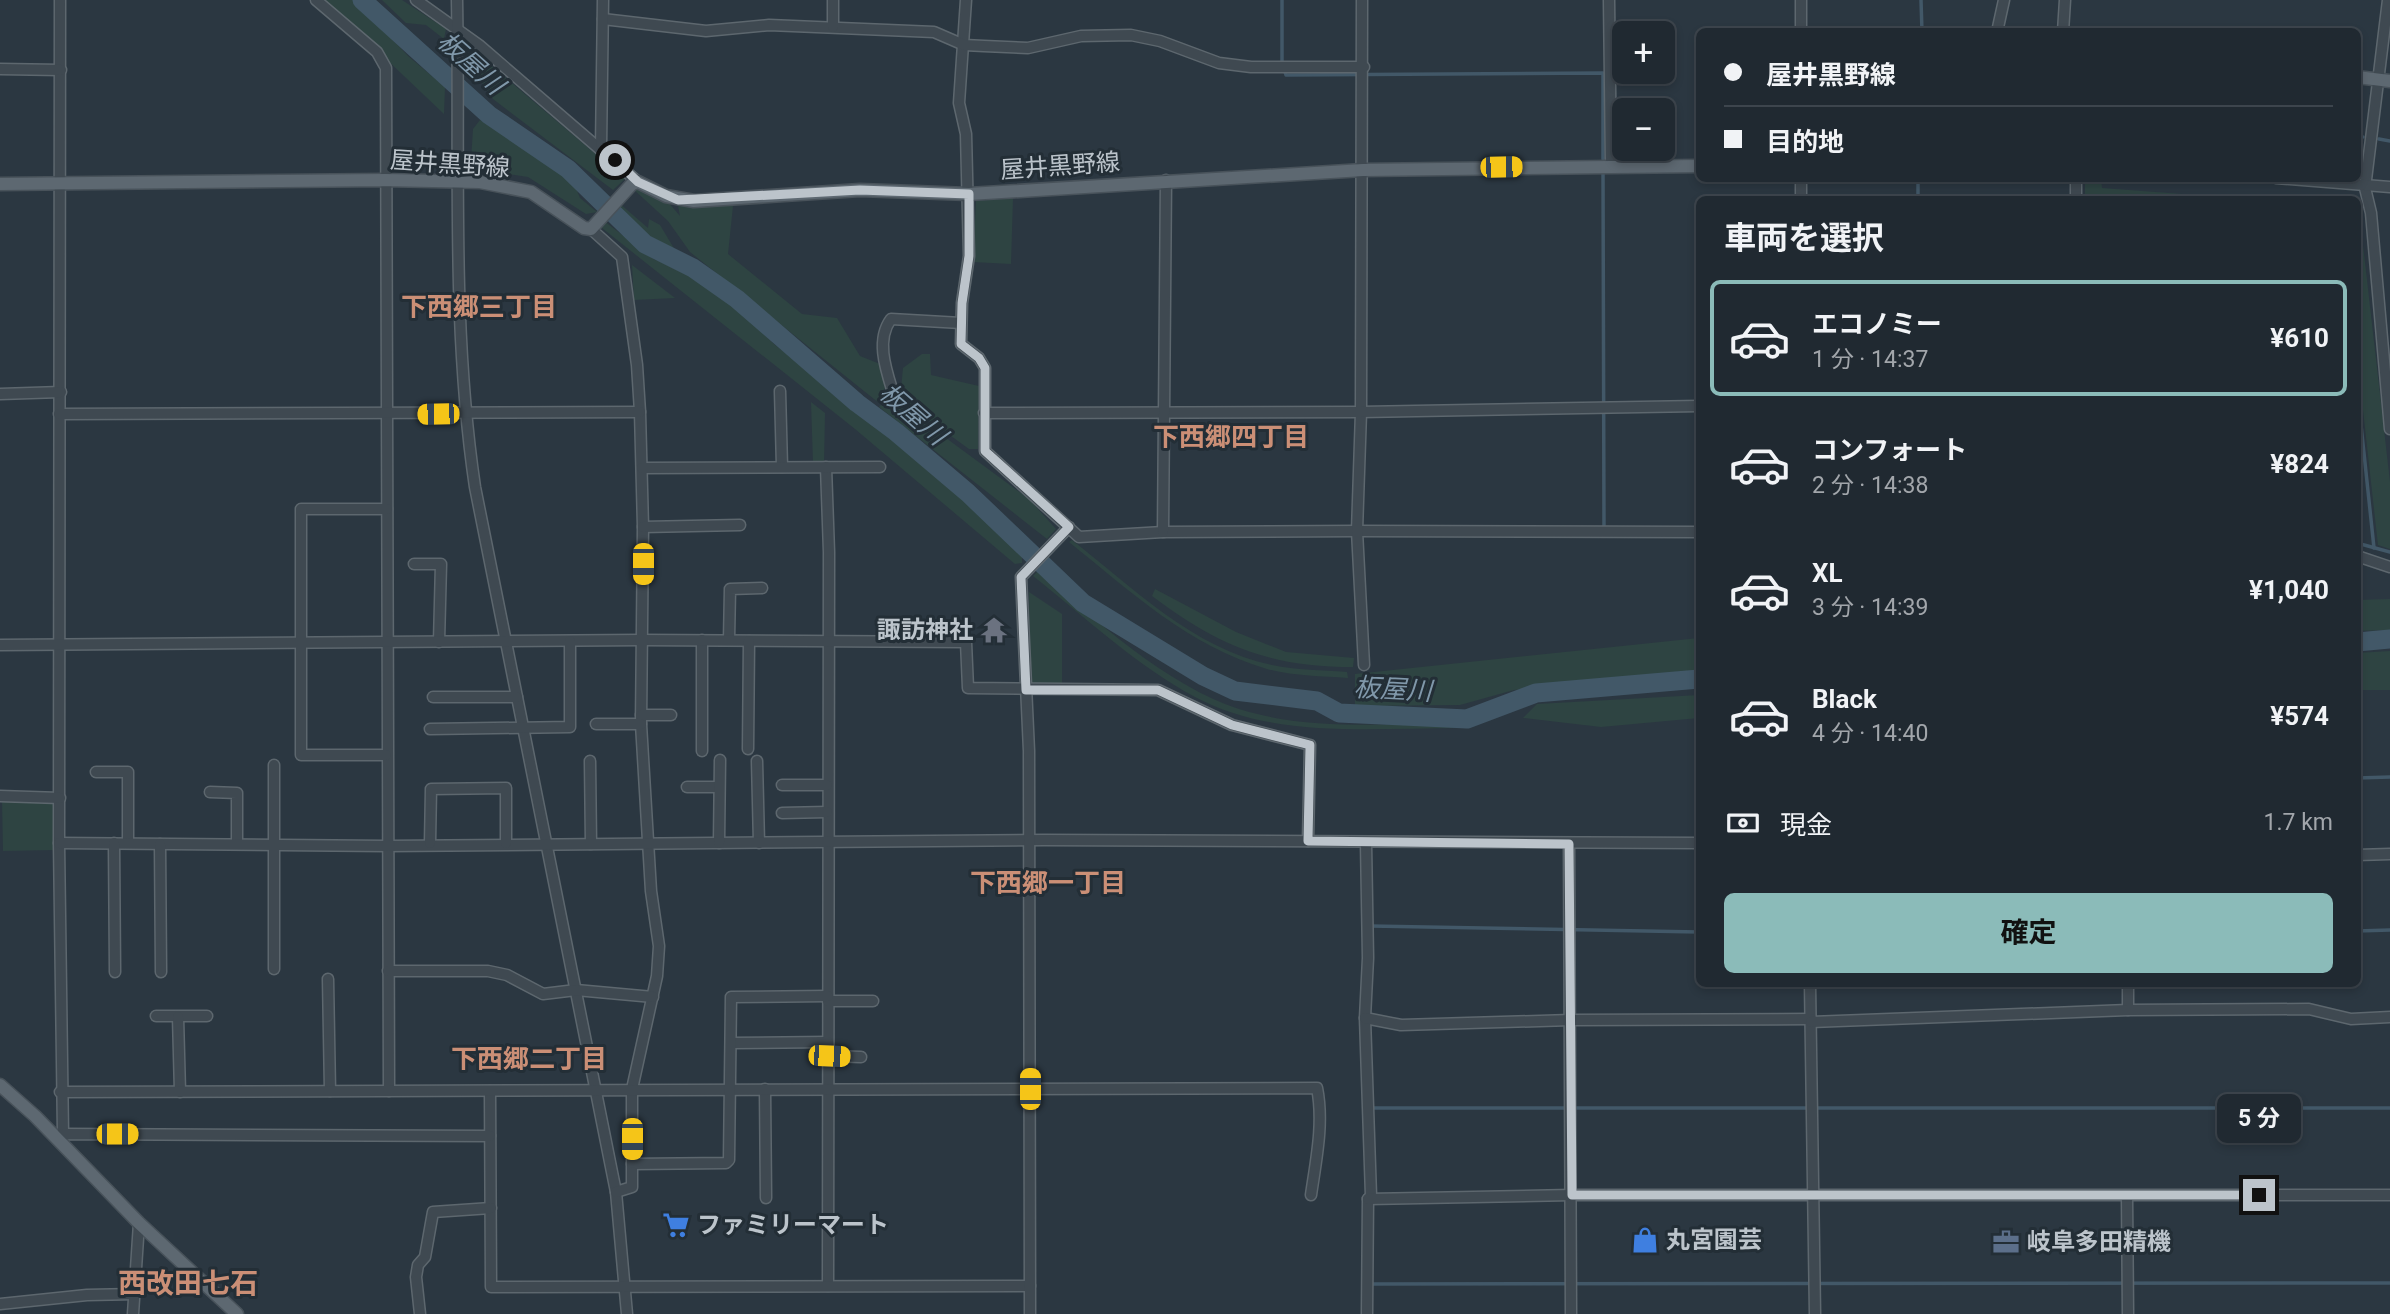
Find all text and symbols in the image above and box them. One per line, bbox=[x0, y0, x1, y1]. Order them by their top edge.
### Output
map controls bbox=[1612, 21, 1675, 161]
button: + bbox=[1612, 21, 1675, 84]
water label: 板屋川 bbox=[432, 26, 512, 102]
text: 屋井黒野線 bbox=[1766, 60, 1896, 90]
button: − bbox=[1612, 98, 1675, 161]
text: 目的地 bbox=[1766, 127, 1844, 157]
route start bbox=[599, 144, 631, 176]
street label: 屋井黒野線 bbox=[389, 146, 511, 182]
street label: 屋井黒野線 bbox=[999, 148, 1121, 184]
car bbox=[1480, 156, 1523, 178]
text: 車両を選択 bbox=[1724, 219, 1884, 257]
district label: 下西郷三丁目 bbox=[401, 292, 557, 322]
icon: car bbox=[1728, 307, 1791, 370]
text: エコノミー bbox=[1812, 309, 1942, 339]
text: ¥610 bbox=[2270, 323, 2329, 353]
text: 1 分 · 14:37 bbox=[1812, 346, 1928, 373]
water label: 板屋川 bbox=[874, 377, 955, 453]
car bbox=[417, 403, 460, 425]
district label: 下西郷四丁目 bbox=[1153, 422, 1309, 452]
icon: car bbox=[1728, 433, 1791, 496]
text: コンフォート bbox=[1812, 435, 1967, 465]
text: ¥824 bbox=[2270, 449, 2329, 479]
text: 2 分 · 14:38 bbox=[1812, 472, 1928, 499]
car bbox=[633, 543, 654, 585]
text: XL bbox=[1812, 558, 1843, 588]
icon: car bbox=[1728, 559, 1791, 622]
text: ¥1,040 bbox=[2249, 575, 2329, 605]
text: 3 分 · 14:39 bbox=[1812, 594, 1928, 621]
temple icon: 諏訪神社 bbox=[979, 615, 1009, 645]
place label: 諏訪神社 bbox=[877, 616, 973, 644]
water label: 板屋川 bbox=[1353, 672, 1436, 706]
text: Black bbox=[1812, 684, 1877, 714]
icon: car bbox=[1728, 685, 1791, 748]
text: ¥574 bbox=[2270, 701, 2329, 731]
text: 4 分 · 14:40 bbox=[1812, 720, 1928, 747]
icon: cash bbox=[1724, 804, 1762, 842]
text: 1.7 km bbox=[2264, 809, 2333, 836]
text: 現金 bbox=[1780, 810, 1832, 840]
district label: 下西郷一丁目 bbox=[970, 868, 1126, 898]
button: 確定 bbox=[1724, 893, 2333, 973]
district label: 下西郷二丁目 bbox=[451, 1044, 607, 1074]
car bbox=[808, 1045, 851, 1067]
car bbox=[1020, 1068, 1041, 1110]
callout: 5 分 bbox=[2217, 1094, 2301, 1142]
text: 5 分 bbox=[2238, 1105, 2280, 1132]
car bbox=[622, 1118, 643, 1160]
car bbox=[97, 1124, 139, 1145]
route end bbox=[2243, 1179, 2275, 1211]
supermarket icon: ファミリーマート bbox=[661, 1210, 691, 1240]
place label: ファミリーマート bbox=[697, 1211, 889, 1239]
shop icon: 丸宮園芸 bbox=[1630, 1225, 1660, 1255]
place label: 丸宮園芸 bbox=[1666, 1226, 1762, 1254]
office icon: 岐阜多田精機 bbox=[1991, 1227, 2021, 1257]
place label: 岐阜多田精機 bbox=[2027, 1228, 2171, 1256]
district label: 西改田七石 bbox=[118, 1267, 258, 1300]

